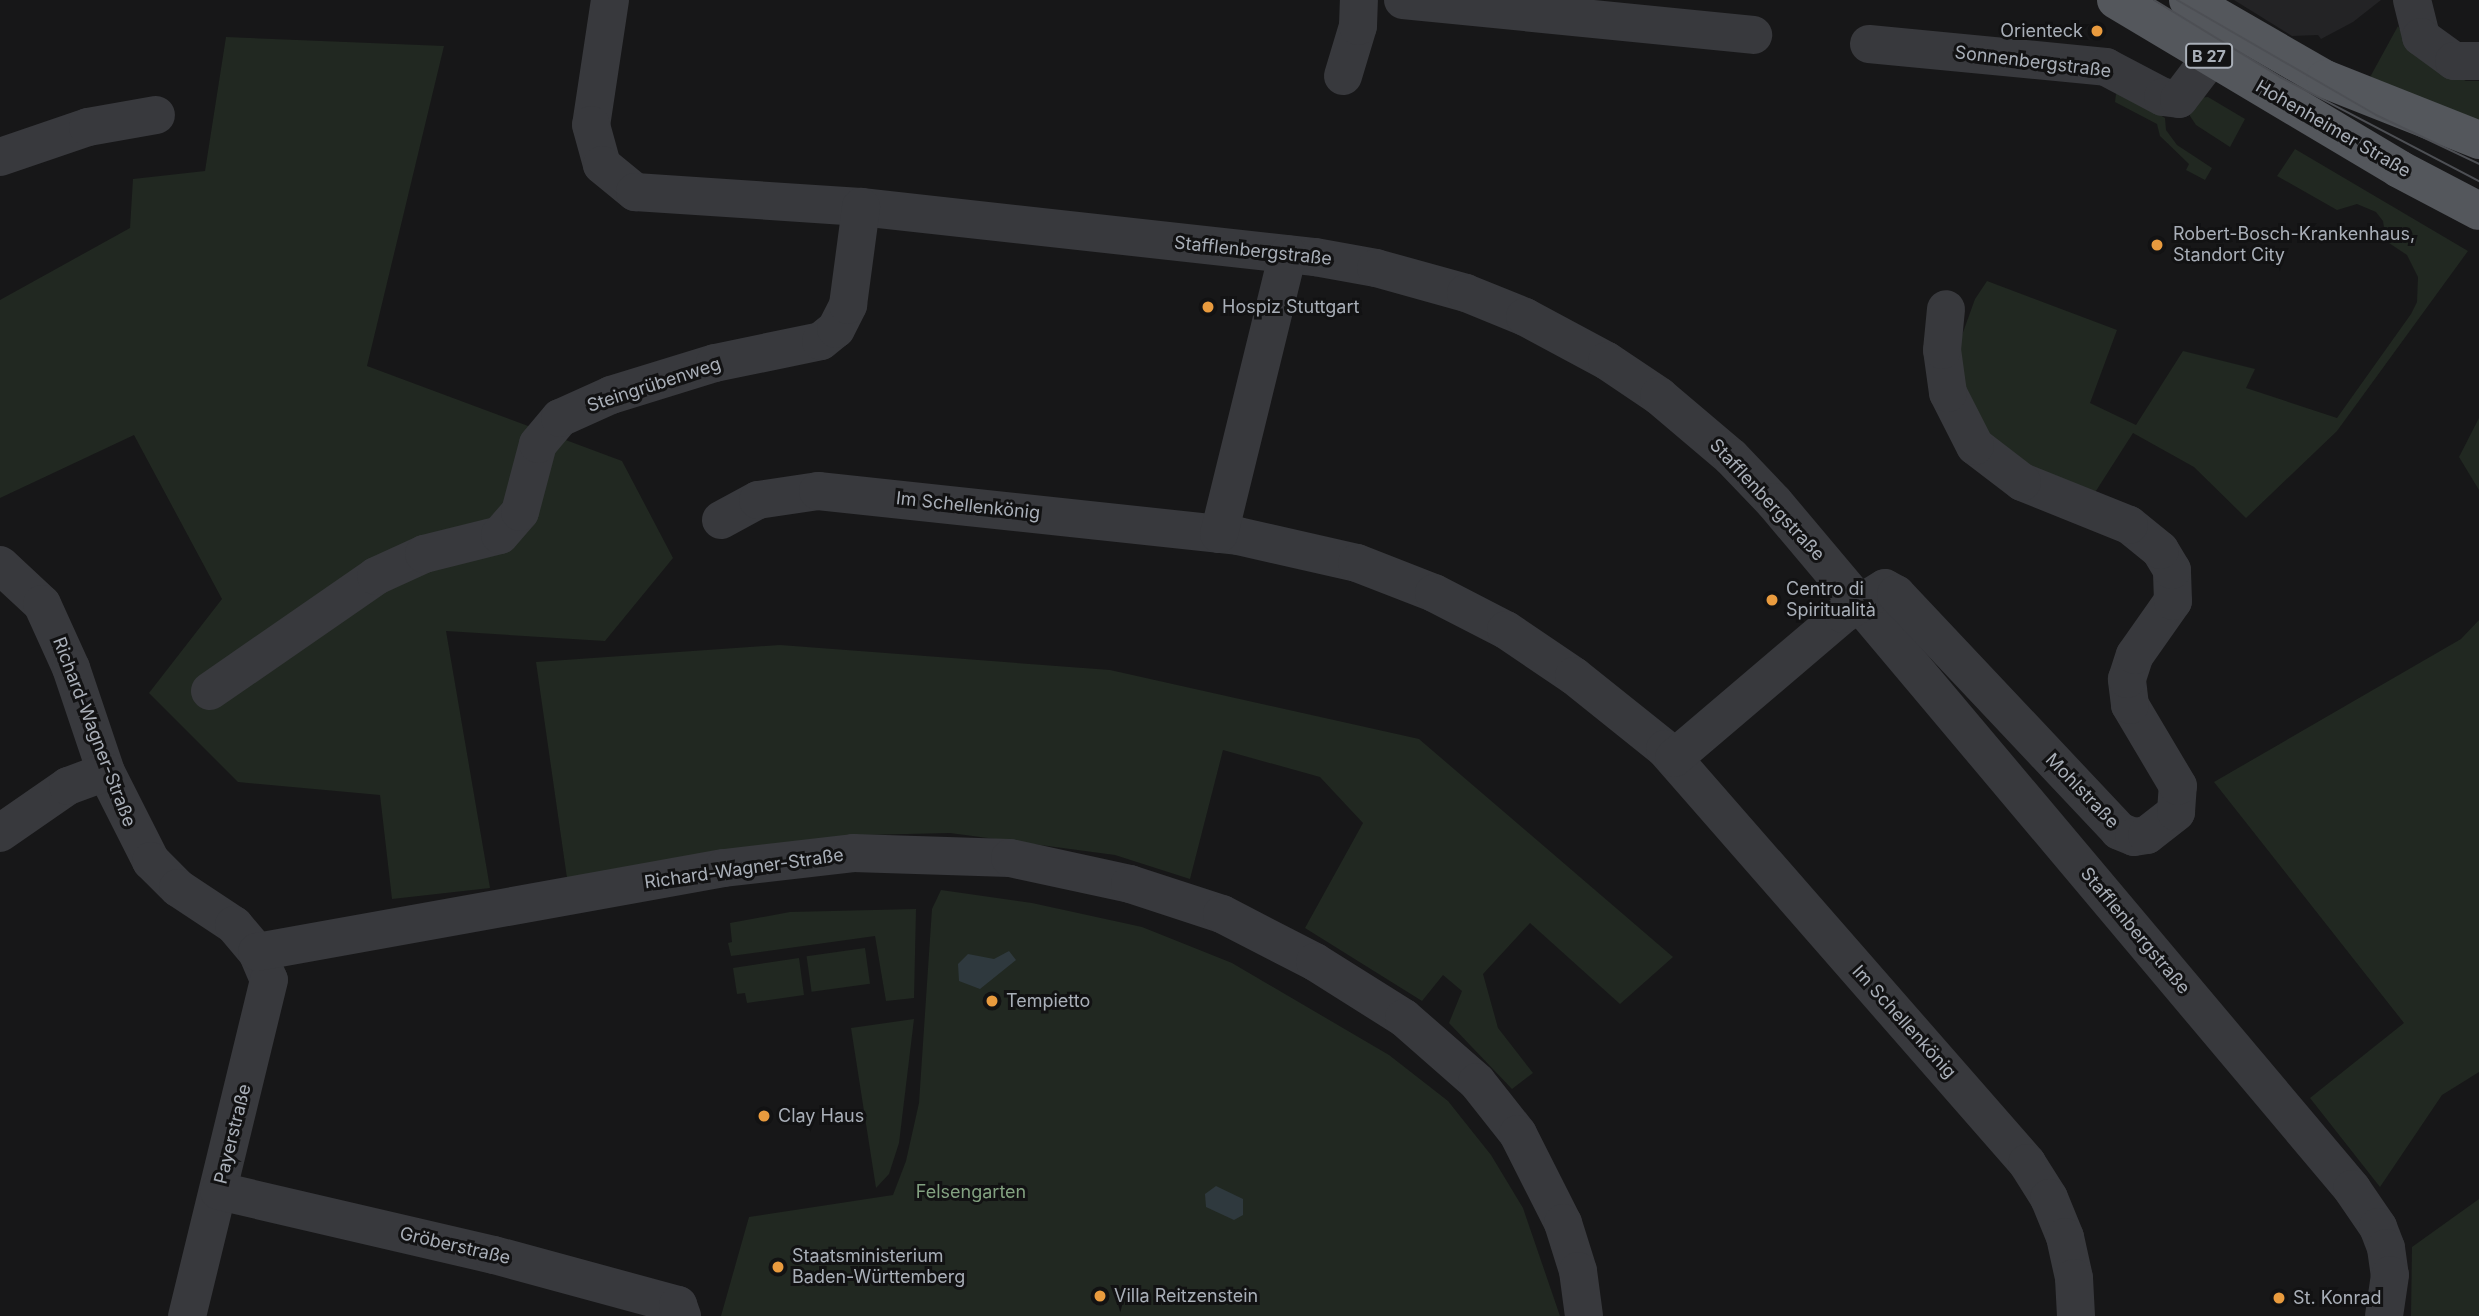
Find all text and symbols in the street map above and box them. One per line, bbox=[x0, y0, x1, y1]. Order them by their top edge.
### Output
place label: Orienteck bbox=[2000, 20, 2083, 42]
marker: Orienteck bbox=[2089, 23, 2105, 39]
street label: Sonnenbergstraße bbox=[1953, 42, 2113, 82]
road number: B 27 bbox=[2184, 44, 2234, 68]
street label: Hohenheimer Straße bbox=[2252, 76, 2414, 182]
place label: Robert-Bosch-Krankenhaus, Standort City bbox=[2173, 224, 2415, 266]
street label: Stafflenbergstraße bbox=[1173, 232, 1333, 270]
marker: Robert-Bosch-Krankenhaus, Standort City bbox=[2147, 235, 2167, 255]
place label: Hospiz Stuttgart bbox=[1222, 296, 1359, 318]
marker: Hospiz Stuttgart bbox=[1200, 299, 1216, 315]
street label: Steingrübenweg bbox=[584, 353, 724, 417]
street label: Stafflenbergstraße bbox=[1705, 435, 1829, 565]
street label: Im Schellenkönig bbox=[895, 488, 1041, 524]
place label: Centro di Spiritualità bbox=[1786, 579, 1876, 622]
marker: Centro di Spiritualità bbox=[1764, 592, 1780, 608]
street label: Richard-Wagner-Straße bbox=[48, 634, 140, 830]
street label: Mohlstraße bbox=[2041, 749, 2123, 833]
street label: Richard-Wagner-Straße bbox=[643, 844, 845, 894]
street label: Stafflenbergstraße bbox=[2076, 863, 2194, 999]
street label: Im Schellenkönig bbox=[1848, 961, 1960, 1083]
place label: Tempietto bbox=[1006, 990, 1090, 1012]
marker: Tempietto bbox=[984, 993, 1000, 1009]
street label: Payerstraße bbox=[210, 1082, 256, 1186]
place label: Clay Haus bbox=[778, 1105, 864, 1127]
marker: Clay Haus bbox=[756, 1108, 772, 1124]
park label: Felsengarten bbox=[916, 1181, 1026, 1203]
street label: Gröberstraße bbox=[398, 1223, 512, 1269]
place label: Staatsministerium Baden-Württemberg bbox=[792, 1246, 965, 1288]
marker: Staatsministerium Baden-Württemberg bbox=[770, 1259, 786, 1275]
place label: Villa Reitzenstein bbox=[1114, 1285, 1258, 1307]
place label: St. Konrad bbox=[2293, 1287, 2381, 1309]
marker: Villa Reitzenstein bbox=[1092, 1288, 1108, 1304]
marker: St. Konrad bbox=[2271, 1290, 2287, 1306]

